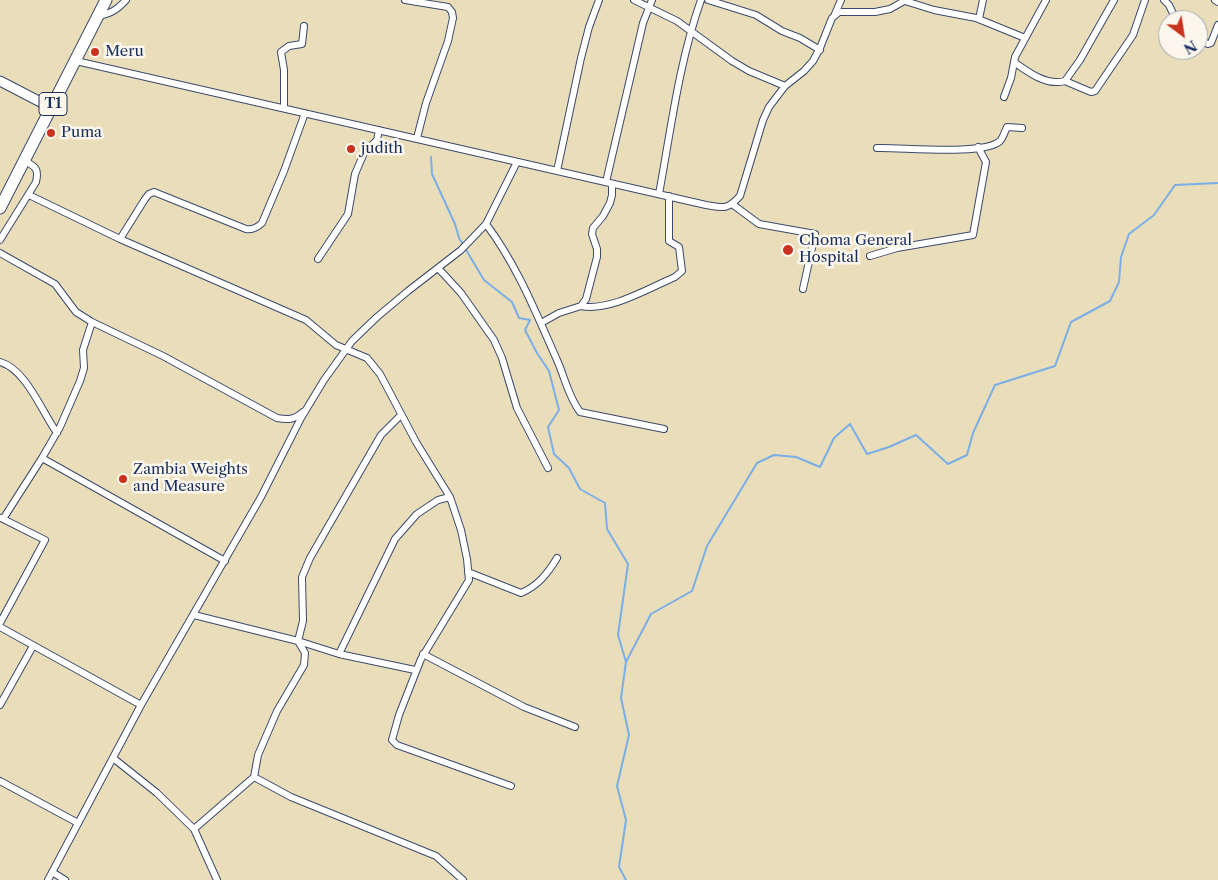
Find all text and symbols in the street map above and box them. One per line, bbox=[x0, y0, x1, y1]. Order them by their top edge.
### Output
north arrow bbox=[1158, 10, 1208, 60]
text: N bbox=[1180, 36, 1200, 58]
place label: Meru bbox=[105, 43, 144, 61]
marker: Meru bbox=[89, 46, 101, 58]
road number: T1 bbox=[39, 92, 67, 116]
place label: Puma bbox=[61, 124, 102, 142]
marker: Puma bbox=[45, 127, 57, 139]
place label: judith bbox=[361, 140, 403, 158]
marker: judith bbox=[345, 143, 357, 155]
place label: Choma General Hospital bbox=[799, 232, 912, 267]
marker: Choma General Hospital bbox=[781, 243, 795, 257]
place label: Zambia Weights and Measure bbox=[133, 461, 248, 496]
marker: Zambia Weights and Measure bbox=[117, 473, 129, 485]

